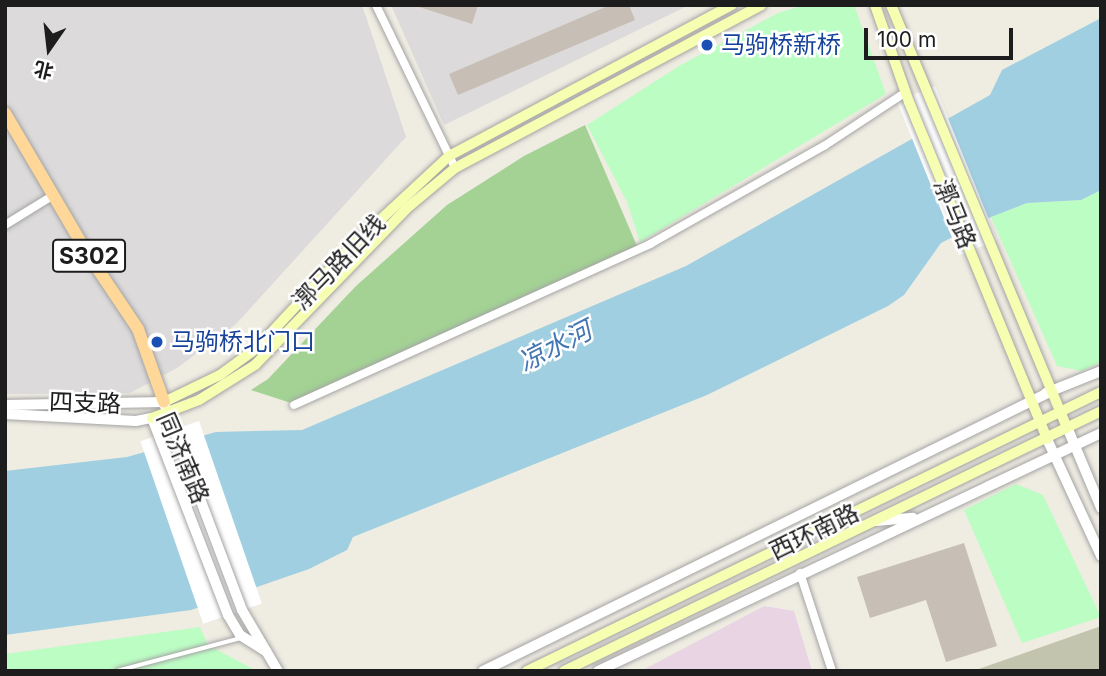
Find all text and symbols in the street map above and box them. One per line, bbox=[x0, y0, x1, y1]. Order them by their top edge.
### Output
north arrow bbox=[14, 14, 84, 84]
scale bar bbox=[868, 14, 1017, 58]
text: 100 m bbox=[877, 27, 936, 52]
place label: 马驹桥新桥 bbox=[721, 31, 841, 59]
marker: 马驹桥新桥 bbox=[699, 37, 715, 53]
text: 北 bbox=[32, 56, 56, 83]
street label: 漷马路 bbox=[928, 175, 982, 253]
street label: 漷马路旧线 bbox=[287, 209, 391, 315]
road number: S302 bbox=[50, 236, 128, 276]
water label: 凉水河 bbox=[513, 314, 597, 378]
place label: 马驹桥北门口 bbox=[171, 328, 315, 356]
marker: 马驹桥北门口 bbox=[149, 334, 165, 350]
street label: 四支路 bbox=[49, 387, 121, 419]
street label: 同济南路 bbox=[151, 408, 215, 508]
street label: 西环南路 bbox=[765, 498, 863, 566]

